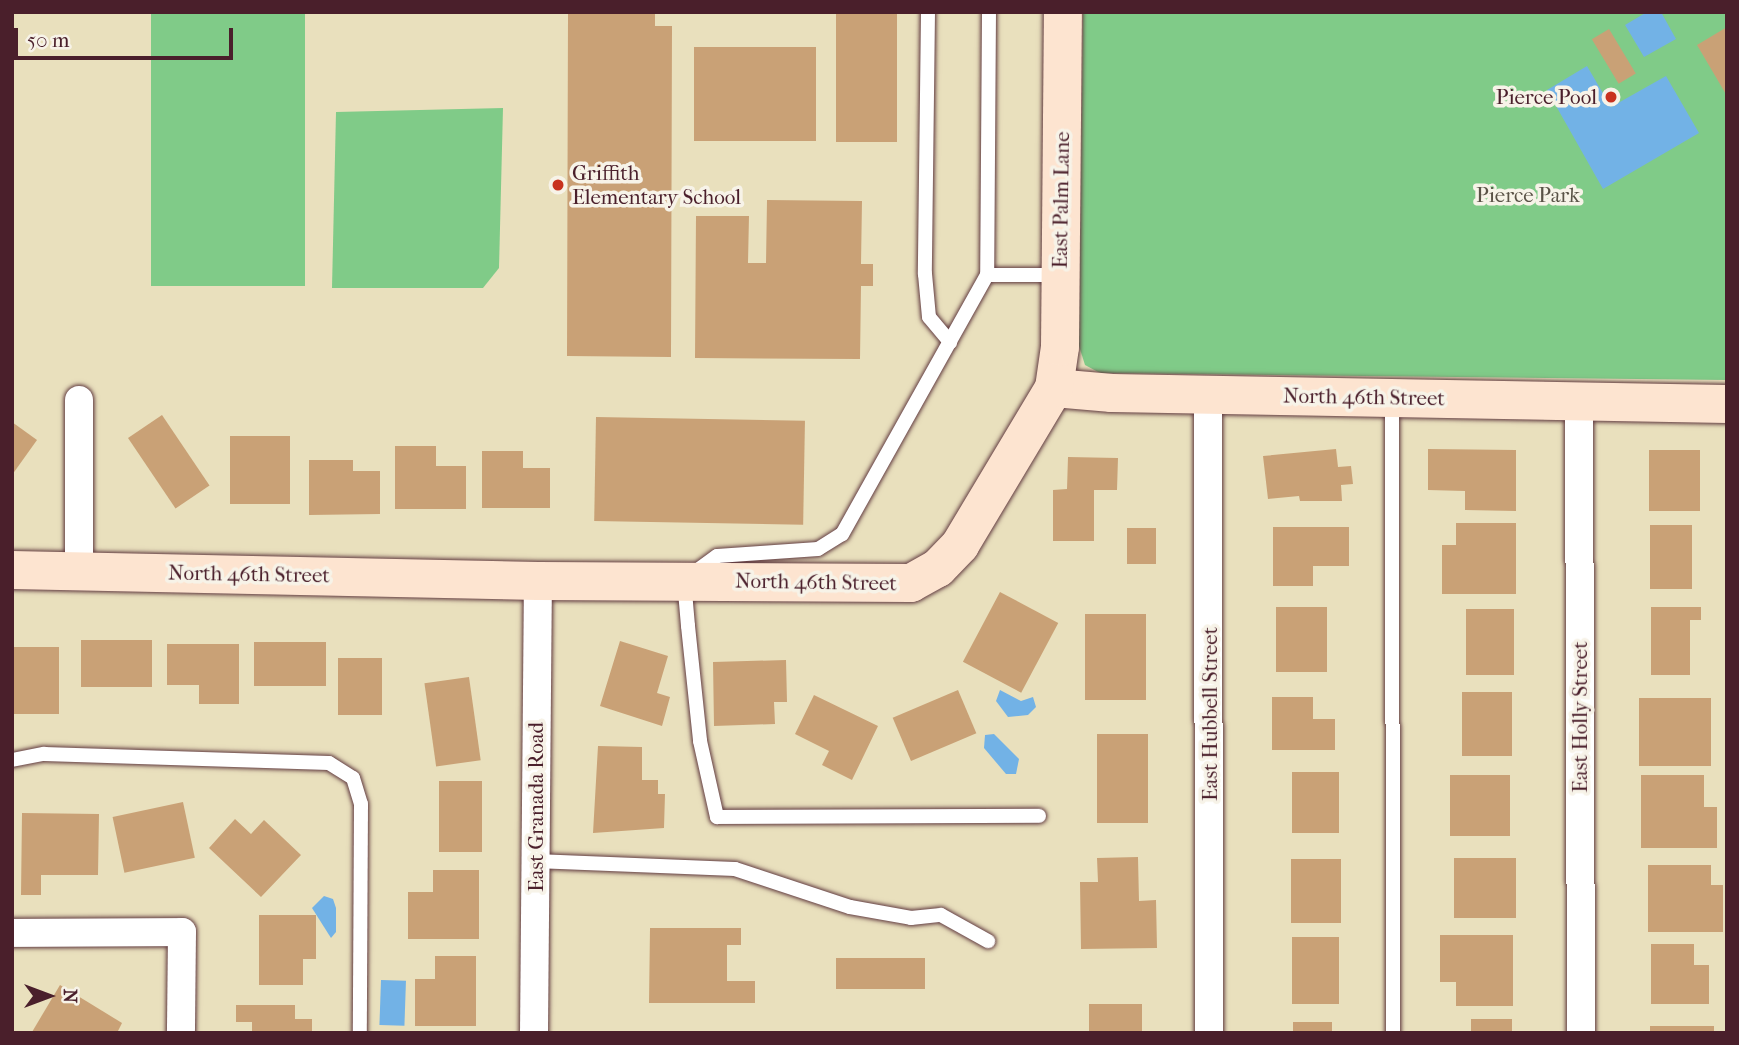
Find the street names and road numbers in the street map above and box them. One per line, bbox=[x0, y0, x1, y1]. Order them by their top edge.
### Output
street label: East Palm Lane bbox=[1047, 131, 1075, 269]
street label: North 46th Street bbox=[1283, 383, 1445, 411]
street label: North 46th Street bbox=[168, 560, 330, 588]
street label: North 46th Street bbox=[735, 568, 897, 596]
street label: East Hubbell Street bbox=[1197, 627, 1223, 801]
street label: East Holly Street bbox=[1567, 641, 1593, 793]
street label: East Granada Road bbox=[523, 722, 549, 892]

